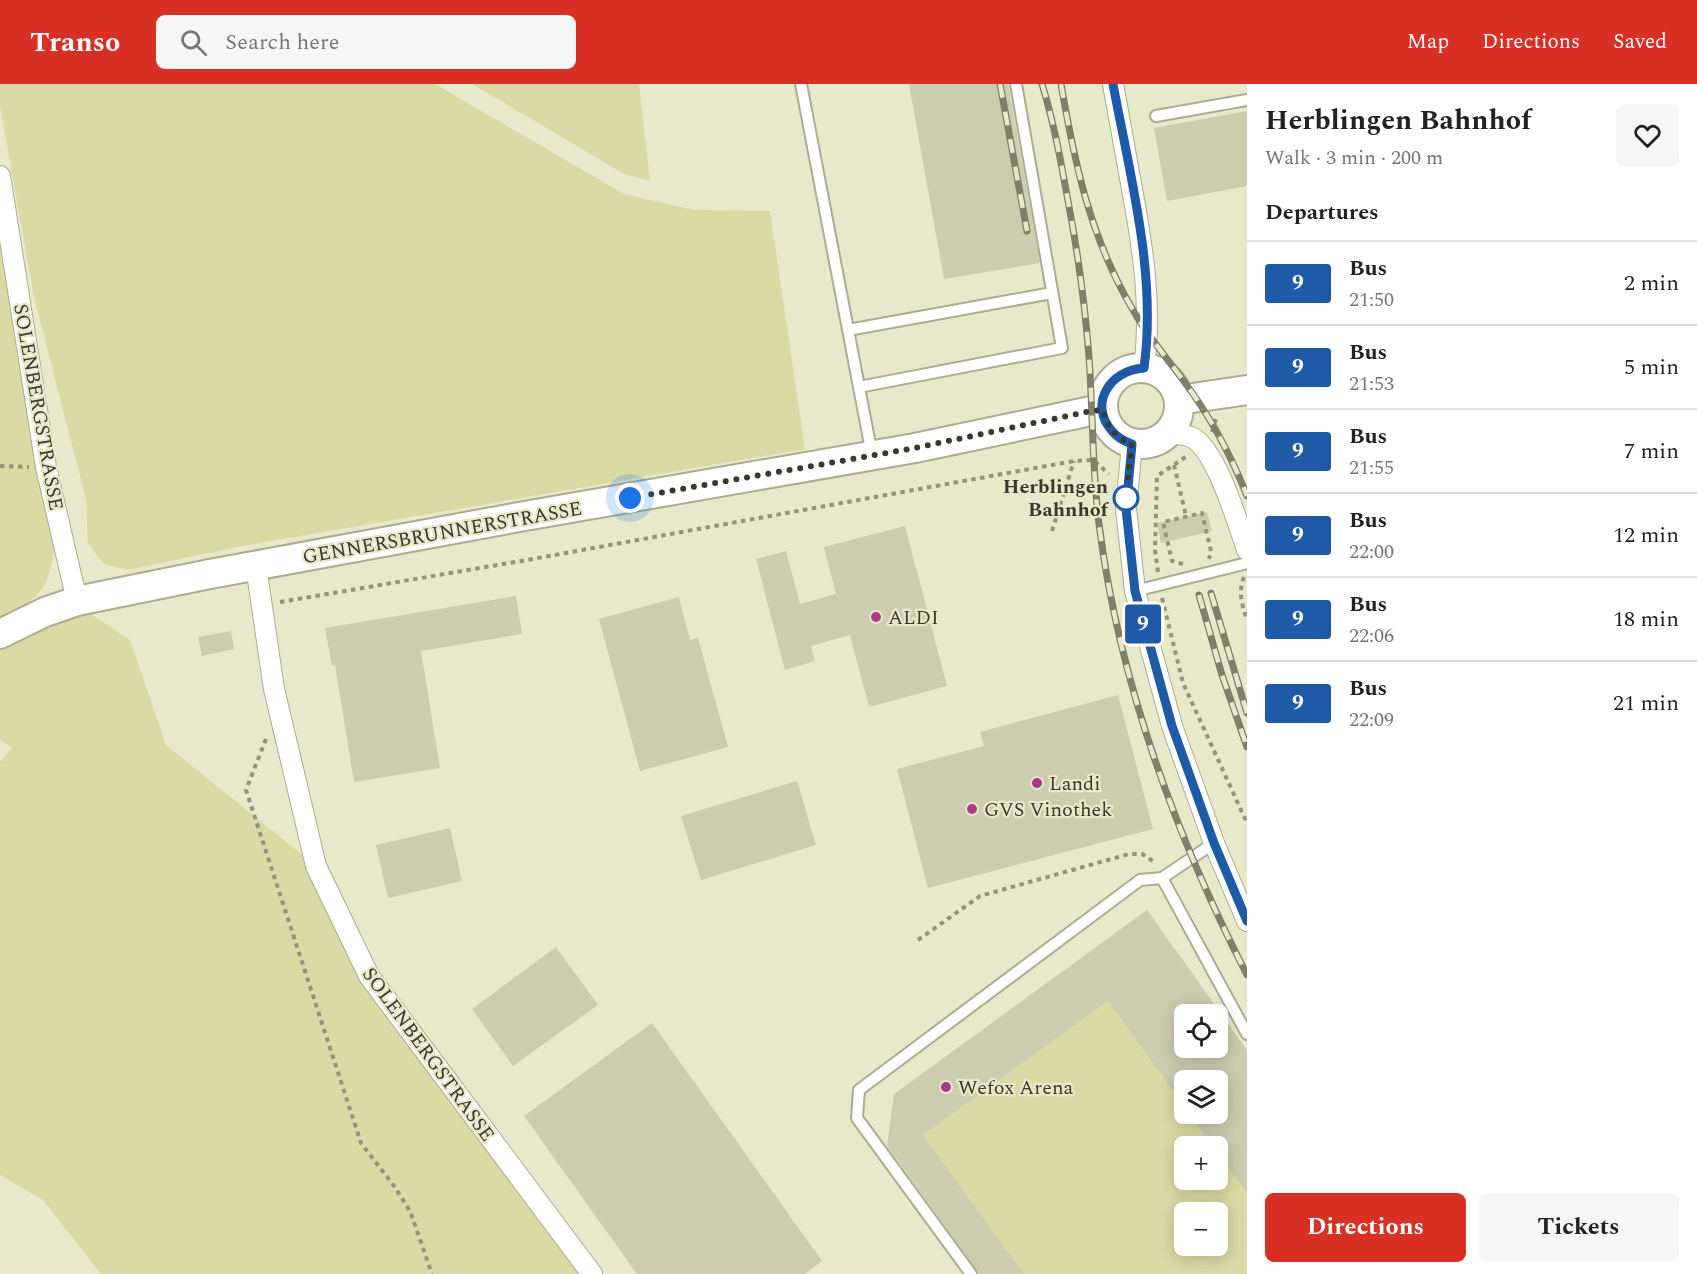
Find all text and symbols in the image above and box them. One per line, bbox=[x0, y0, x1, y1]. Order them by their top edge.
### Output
search box bbox=[156, 15, 576, 69]
text: Transo bbox=[30, 21, 120, 64]
icon: search bbox=[177, 26, 210, 59]
text: Search here bbox=[225, 26, 339, 59]
text: Map bbox=[1407, 26, 1449, 58]
text: Directions bbox=[1482, 26, 1580, 58]
text: Saved bbox=[1613, 26, 1667, 58]
text: Herblingen Bahnhof bbox=[1265, 99, 1531, 142]
button: heart bbox=[1616, 104, 1679, 167]
text: Walk · 3 min · 200 m bbox=[1265, 143, 1443, 173]
text: Departures bbox=[1265, 196, 1379, 229]
text: Bus bbox=[1349, 252, 1387, 285]
text: 9 bbox=[1292, 267, 1304, 299]
text: 2 min bbox=[1624, 267, 1679, 300]
text: 21:50 bbox=[1349, 285, 1394, 315]
street label: SOLENBERGSTRASSE bbox=[5, 301, 71, 513]
text: Bus bbox=[1349, 336, 1387, 369]
text: 9 bbox=[1292, 351, 1304, 383]
text: 5 min bbox=[1624, 351, 1679, 384]
text: 21:53 bbox=[1349, 369, 1394, 399]
text: Bus bbox=[1349, 420, 1387, 453]
text: 9 bbox=[1292, 435, 1304, 467]
text: 7 min bbox=[1624, 435, 1679, 468]
text: 21:55 bbox=[1349, 453, 1394, 483]
place label: Herblingen Bahnhof bbox=[1003, 472, 1110, 525]
your location bbox=[615, 483, 645, 513]
marker: Herblingen Bahnhof bbox=[1113, 485, 1139, 511]
street label: GENNERSBRUNNERSTRASSE bbox=[300, 494, 584, 572]
text: Bus bbox=[1349, 504, 1387, 537]
text: 9 bbox=[1292, 519, 1304, 551]
text: 12 min bbox=[1613, 519, 1679, 552]
text: 22:00 bbox=[1349, 537, 1394, 567]
text: Bus bbox=[1349, 588, 1387, 621]
place label: ALDI bbox=[888, 603, 939, 633]
text: 9 bbox=[1292, 603, 1304, 635]
text: 18 min bbox=[1613, 603, 1679, 636]
line badge: 9 bbox=[1124, 604, 1162, 644]
text: 9 bbox=[1137, 608, 1149, 640]
marker: ALDI bbox=[869, 610, 883, 624]
text: 22:06 bbox=[1349, 621, 1394, 651]
text: Bus bbox=[1349, 672, 1387, 705]
text: 9 bbox=[1292, 687, 1304, 719]
text: 21 min bbox=[1613, 687, 1679, 720]
text: 22:09 bbox=[1349, 705, 1394, 735]
place label: Landi bbox=[1049, 769, 1101, 799]
marker: Landi bbox=[1030, 776, 1044, 790]
place label: GVS Vinothek bbox=[984, 795, 1112, 825]
marker: GVS Vinothek bbox=[965, 802, 979, 816]
street label: SOLENBERGSTRASSE bbox=[355, 961, 502, 1148]
map controls bbox=[1174, 1004, 1228, 1256]
button: locate bbox=[1174, 1004, 1228, 1058]
button: layers bbox=[1174, 1070, 1228, 1124]
place label: Wefox Arena bbox=[958, 1073, 1073, 1103]
marker: Wefox Arena bbox=[939, 1080, 953, 1094]
button: + bbox=[1174, 1136, 1228, 1190]
button: Directions bbox=[1265, 1193, 1466, 1262]
button: Tickets bbox=[1478, 1193, 1679, 1262]
button: − bbox=[1174, 1202, 1228, 1256]

